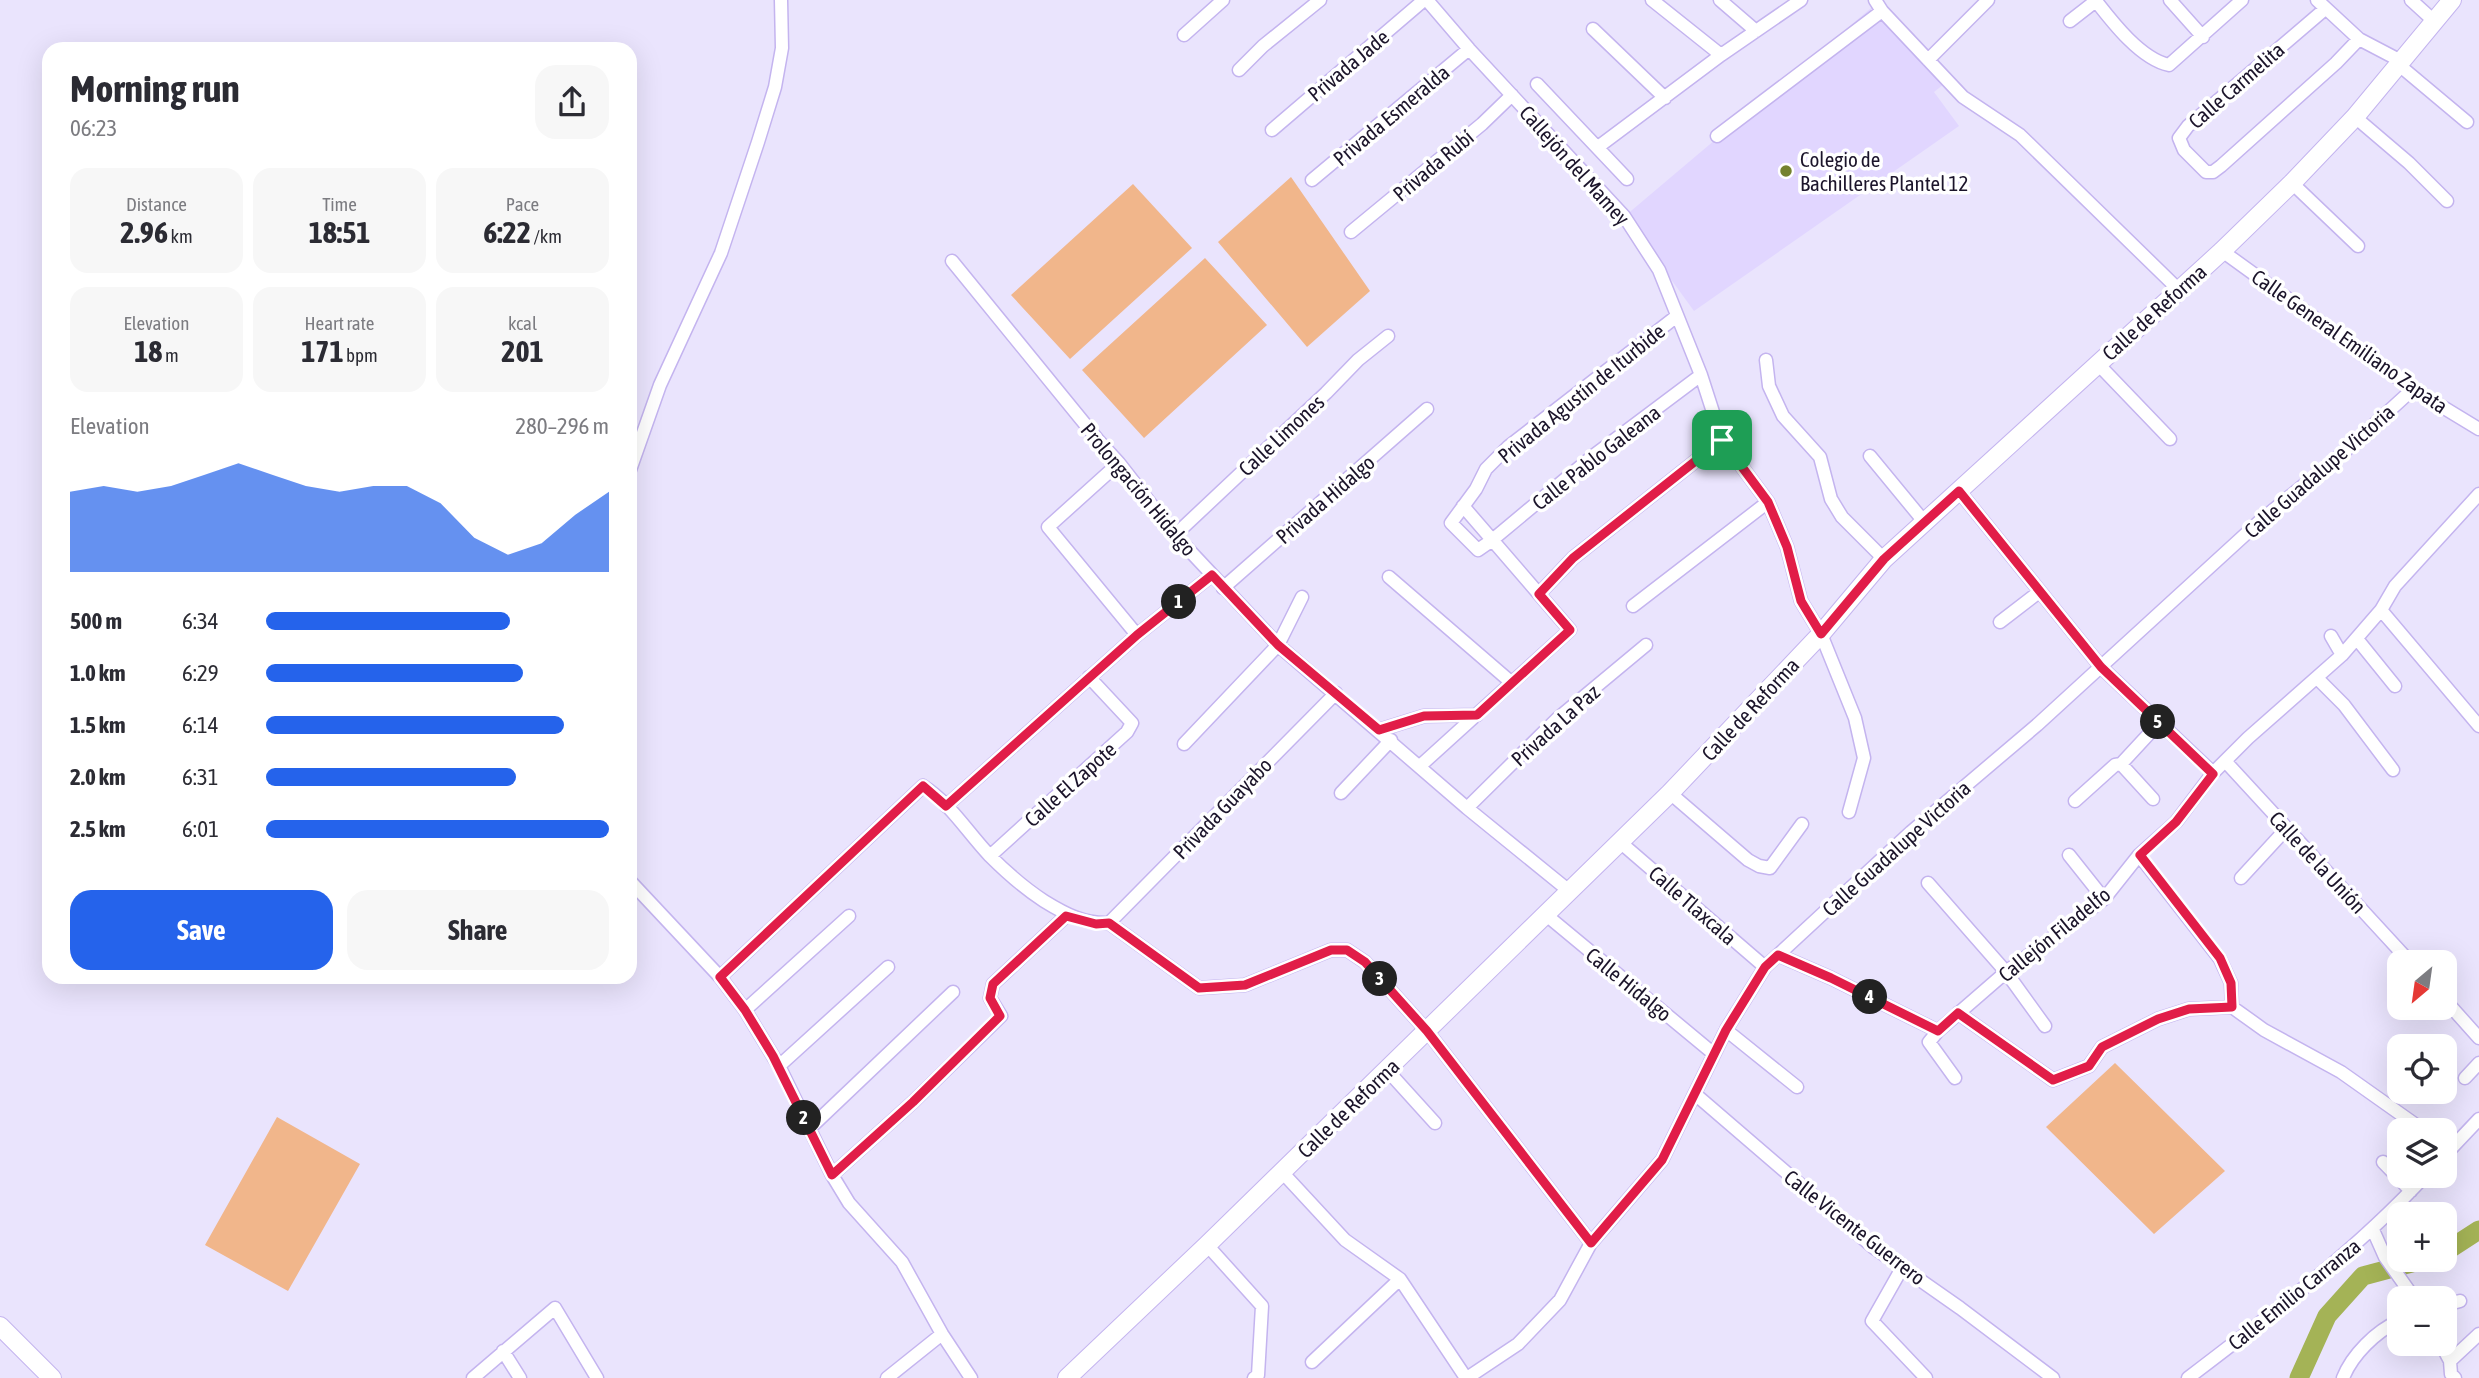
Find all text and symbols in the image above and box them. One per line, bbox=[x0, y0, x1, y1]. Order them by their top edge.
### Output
street label: Privada Jade bbox=[1303, 24, 1393, 106]
street label: Calle Carmelita bbox=[2183, 37, 2289, 133]
street label: Privada Esmeralda bbox=[1328, 60, 1454, 170]
button: share bbox=[535, 65, 609, 139]
text: Morning run bbox=[70, 67, 240, 110]
street label: Callejón del Mamey bbox=[1515, 100, 1635, 230]
text: 06:23 bbox=[70, 115, 117, 141]
street label: Privada Rubí bbox=[1388, 124, 1478, 206]
place label: Colegio de Bachilleres Plantel 12 bbox=[1800, 147, 1968, 195]
marker: Colegio de Bachilleres Plantel 12 bbox=[1778, 163, 1794, 179]
text: Distance bbox=[126, 193, 187, 215]
text: Time bbox=[322, 193, 357, 215]
text: Pace bbox=[506, 193, 539, 215]
text: 2.96 bbox=[120, 215, 168, 249]
text: 18:51 bbox=[309, 215, 370, 249]
text: 6:22 bbox=[483, 215, 531, 249]
text: km bbox=[168, 225, 193, 247]
text: /km bbox=[531, 225, 562, 247]
street label: Calle de Reforma bbox=[2097, 259, 2211, 365]
street label: Calle General Emiliano Zapata bbox=[2247, 264, 2453, 418]
text: Elevation bbox=[124, 312, 189, 334]
text: Heart rate bbox=[305, 312, 374, 334]
text: kcal bbox=[508, 312, 537, 334]
street label: Privada Agustín de Iturbide bbox=[1493, 318, 1669, 468]
text: 18 bbox=[134, 334, 162, 368]
text: 171 bbox=[301, 334, 344, 368]
text: 201 bbox=[501, 334, 544, 368]
text: m bbox=[162, 344, 179, 366]
text: bpm bbox=[344, 344, 378, 366]
street label: Calle Limones bbox=[1233, 390, 1329, 480]
street label: Calle Guadalupe Victoria bbox=[2239, 399, 2399, 543]
street label: Calle Pablo Galeana bbox=[1527, 400, 1665, 514]
pin bbox=[1692, 410, 1752, 470]
text: Elevation bbox=[70, 413, 150, 439]
text: 280–296 m bbox=[515, 413, 609, 439]
street label: Prolongación Hidalgo bbox=[1076, 418, 1202, 560]
icon: arrive bbox=[1703, 421, 1741, 459]
street label: Privada Hidalgo bbox=[1271, 450, 1379, 548]
pin: 1 bbox=[1162, 584, 1196, 620]
text: 1 bbox=[1174, 590, 1183, 612]
text: 500 m bbox=[70, 608, 122, 634]
text: 6:34 bbox=[182, 608, 219, 634]
street label: Calle de Reforma bbox=[1696, 653, 1804, 765]
text: 1.0 km bbox=[70, 660, 126, 686]
text: 6:29 bbox=[182, 660, 219, 686]
street label: Privada La Paz bbox=[1506, 679, 1604, 771]
pin: 5 bbox=[2140, 704, 2176, 740]
text: 5 bbox=[2153, 710, 2162, 732]
text: 1.5 km bbox=[70, 712, 126, 738]
text: 6:14 bbox=[182, 712, 219, 738]
street label: Calle El Zapote bbox=[1019, 737, 1121, 831]
street label: Privada Guayabo bbox=[1168, 752, 1276, 864]
text: 2.0 km bbox=[70, 764, 126, 790]
text: 6:31 bbox=[182, 764, 219, 790]
street label: Calle Guadalupe Victoria bbox=[1817, 775, 1975, 921]
street label: Calle de la Unión bbox=[2265, 806, 2371, 918]
text: 2.5 km bbox=[70, 816, 126, 842]
text: 6:01 bbox=[182, 816, 219, 842]
street label: Calle Tlaxcala bbox=[1644, 861, 1742, 949]
street label: Callejón Filadelfo bbox=[1993, 882, 2115, 986]
button: Save bbox=[70, 890, 333, 970]
button: Share bbox=[347, 890, 609, 970]
street label: Calle Hidalgo bbox=[1581, 942, 1677, 1026]
north arrow bbox=[2387, 950, 2457, 1020]
map controls bbox=[2387, 950, 2457, 1356]
pin: 3 bbox=[1362, 962, 1398, 996]
text: 3 bbox=[1375, 967, 1384, 989]
pin: 4 bbox=[1853, 979, 1888, 1014]
text: 4 bbox=[1865, 985, 1874, 1007]
button: locate bbox=[2387, 1034, 2457, 1104]
street label: Calle de Reforma bbox=[1292, 1054, 1404, 1162]
pin: 2 bbox=[786, 1100, 822, 1136]
text: 2 bbox=[799, 1106, 808, 1128]
button: layers bbox=[2387, 1118, 2457, 1188]
street label: Calle Vicente Guerrero bbox=[1780, 1165, 1930, 1289]
button: + bbox=[2387, 1202, 2457, 1272]
street label: Calle Emilio Carranza bbox=[2223, 1233, 2365, 1355]
button: − bbox=[2387, 1286, 2457, 1356]

